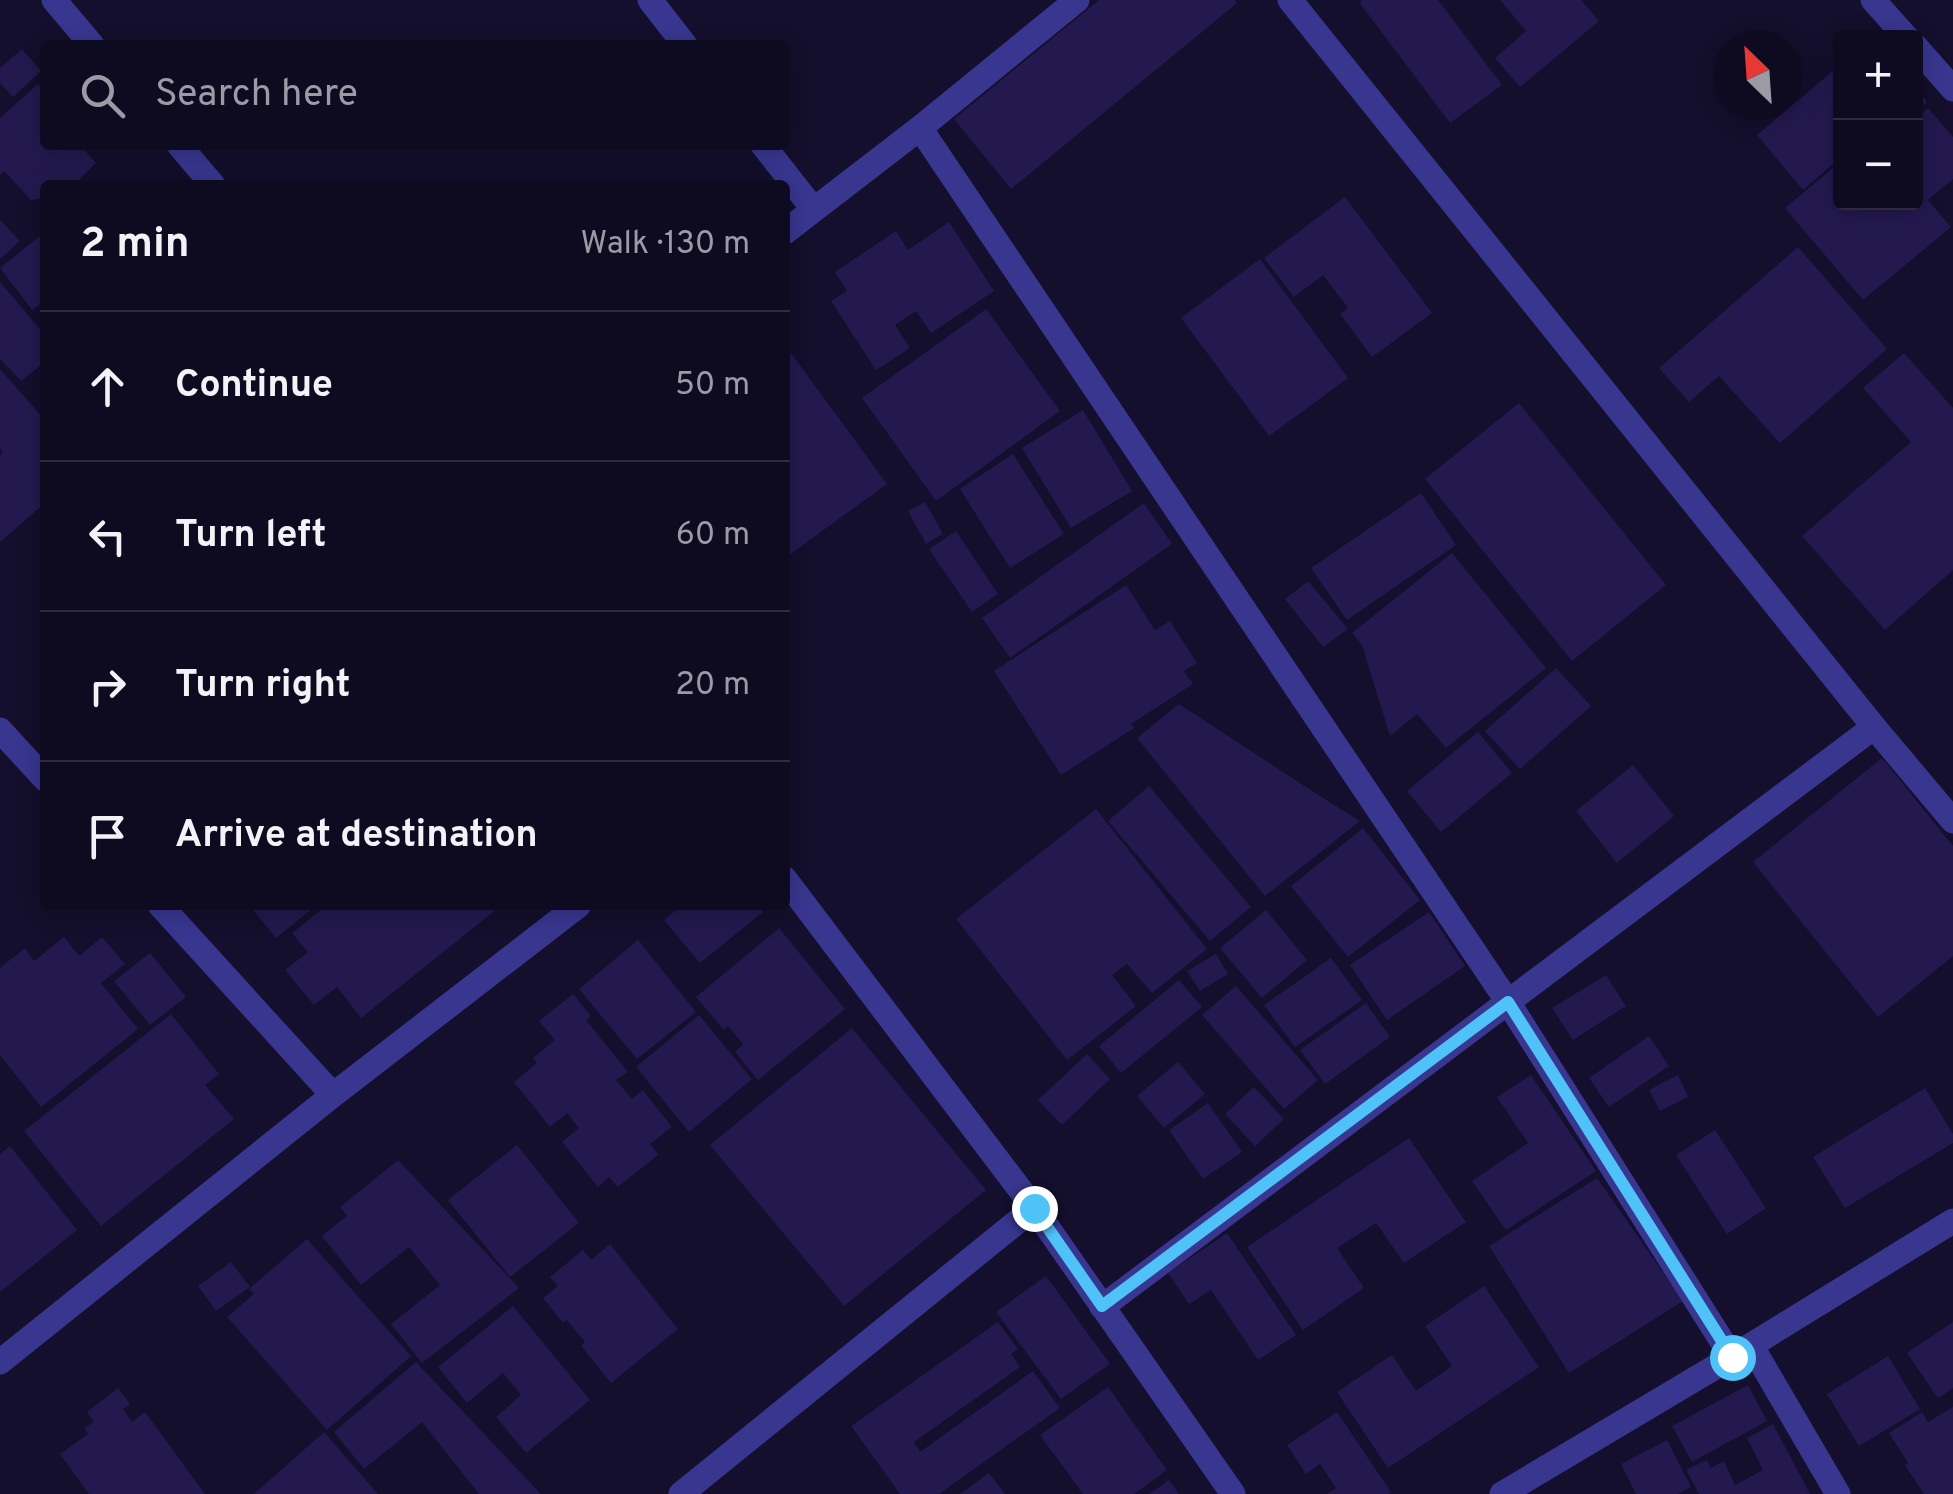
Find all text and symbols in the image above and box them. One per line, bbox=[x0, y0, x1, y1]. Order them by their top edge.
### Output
north arrow bbox=[1713, 30, 1803, 120]
map controls bbox=[1833, 30, 1923, 210]
button: + bbox=[1833, 30, 1923, 120]
search box bbox=[40, 40, 790, 150]
icon: search bbox=[75, 68, 130, 123]
text: Search here bbox=[155, 71, 358, 120]
button: − bbox=[1833, 120, 1923, 210]
text: 2 min bbox=[80, 219, 190, 272]
text: Walk · 130 m bbox=[581, 225, 750, 265]
icon: ahead bbox=[80, 359, 135, 414]
text: Continue bbox=[175, 362, 333, 411]
text: 50 m bbox=[675, 366, 750, 406]
icon: left bbox=[80, 509, 135, 564]
text: Turn left bbox=[175, 512, 327, 561]
text: 60 m bbox=[676, 516, 750, 556]
icon: right bbox=[80, 659, 135, 714]
text: Turn right bbox=[175, 662, 350, 711]
text: 20 m bbox=[675, 666, 750, 706]
icon: arrive bbox=[80, 809, 135, 864]
text: Arrive at destination bbox=[175, 812, 538, 861]
route end bbox=[1012, 1186, 1058, 1232]
route start bbox=[1710, 1335, 1756, 1381]

